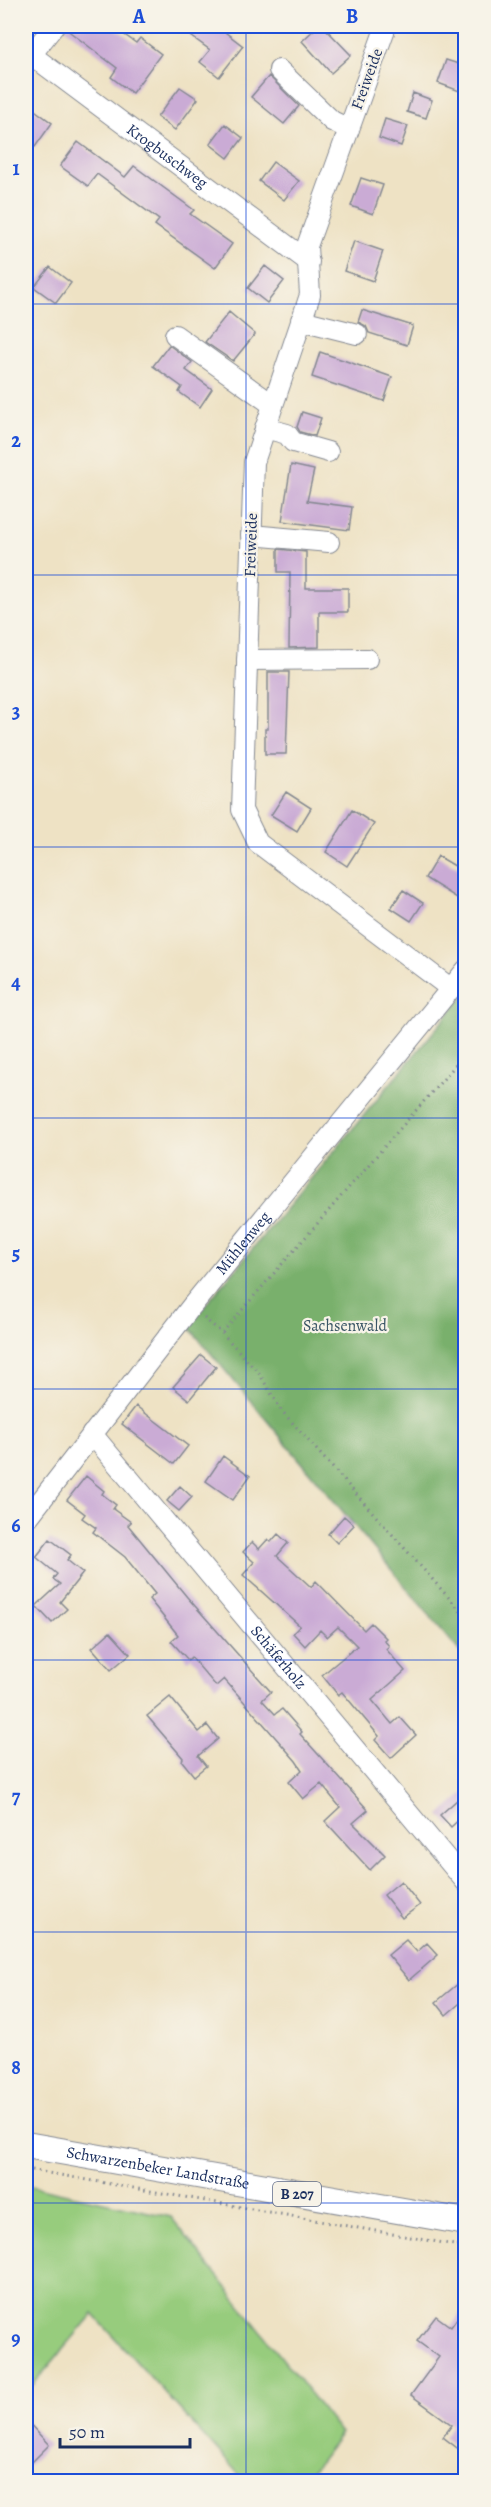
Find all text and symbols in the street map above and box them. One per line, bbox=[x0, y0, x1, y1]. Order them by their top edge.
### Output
text: A bbox=[132, 3, 146, 30]
text: B bbox=[346, 3, 358, 30]
street label: Freiweide bbox=[346, 45, 388, 113]
street label: Krogbuschweg bbox=[122, 119, 212, 194]
text: 1 bbox=[12, 155, 20, 182]
text: 2 bbox=[11, 427, 21, 454]
street label: Freiweide bbox=[239, 513, 263, 577]
text: 3 bbox=[12, 698, 20, 725]
text: 4 bbox=[11, 969, 21, 996]
street label: Mühlenweg bbox=[211, 1207, 276, 1279]
text: 5 bbox=[12, 1240, 20, 1267]
park label: Sachsenwald bbox=[303, 1315, 387, 1337]
text: 6 bbox=[11, 1512, 21, 1539]
street label: Schäferholz bbox=[245, 1621, 312, 1694]
text: 7 bbox=[12, 1783, 21, 1810]
text: 8 bbox=[11, 2054, 21, 2081]
street label: Schwarzenbeker Landstraße bbox=[65, 2141, 251, 2195]
road number: B 207 bbox=[273, 2182, 321, 2206]
text: 9 bbox=[11, 2325, 21, 2352]
scale bar bbox=[60, 2411, 190, 2449]
text: 50 m bbox=[69, 2420, 105, 2444]

